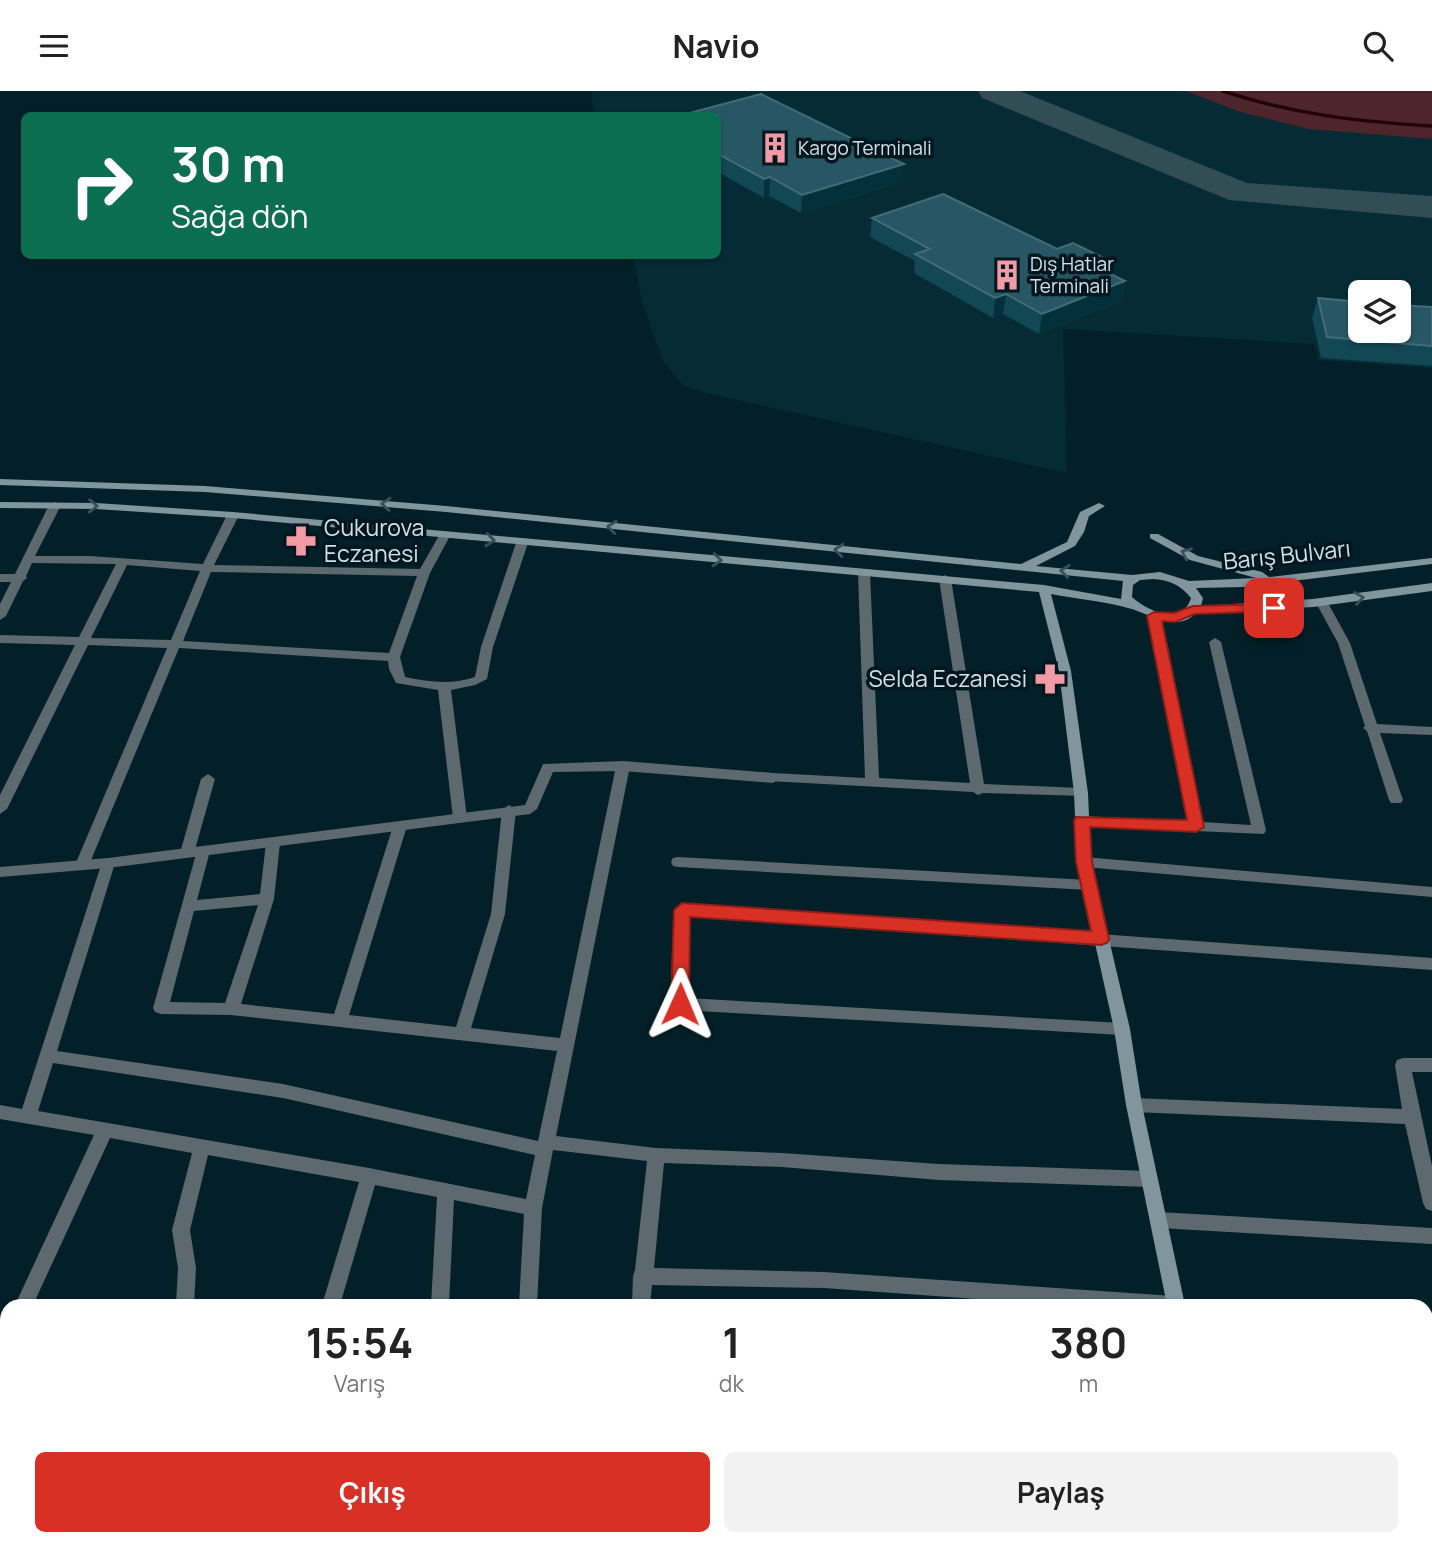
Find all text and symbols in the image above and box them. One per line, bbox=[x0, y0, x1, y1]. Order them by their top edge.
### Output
text: Navio bbox=[672, 24, 760, 68]
icon: menu bbox=[35, 27, 73, 65]
icon: search bbox=[1359, 27, 1397, 65]
text: 30 m bbox=[171, 130, 286, 197]
building icon: Kargo Terminali bbox=[758, 131, 792, 165]
place label: Kargo Terminali bbox=[798, 135, 932, 161]
icon: right bbox=[56, 140, 147, 231]
text: Sağa dön bbox=[171, 194, 309, 238]
place label: Dış Hatlar Terminali bbox=[1030, 251, 1114, 299]
building icon: Dış Hatlar Terminali bbox=[990, 258, 1024, 292]
map controls bbox=[1348, 280, 1411, 343]
button: layers bbox=[1348, 280, 1411, 343]
one-way arrow bbox=[380, 497, 391, 512]
one-way arrow bbox=[87, 499, 98, 514]
place label: Cukurova Eczanesi bbox=[324, 511, 424, 569]
one-way arrow bbox=[607, 519, 618, 534]
pharmacy icon: Cukurova Eczanesi bbox=[284, 524, 318, 558]
street label: Barış Bulvarı bbox=[1222, 531, 1352, 577]
one-way arrow bbox=[485, 532, 496, 547]
one-way arrow bbox=[833, 543, 844, 558]
one-way arrow bbox=[1181, 548, 1193, 562]
one-way arrow bbox=[712, 552, 723, 567]
one-way arrow bbox=[1059, 563, 1071, 578]
pin bbox=[1244, 578, 1304, 638]
icon: arrive bbox=[1255, 589, 1293, 627]
one-way arrow bbox=[1353, 591, 1365, 606]
place label: Selda Eczanesi bbox=[868, 662, 1027, 694]
pharmacy icon: Selda Eczanesi bbox=[1033, 662, 1067, 696]
position arrow bbox=[643, 967, 717, 1041]
text: 15:54 bbox=[306, 1313, 413, 1371]
text: 1 bbox=[722, 1313, 741, 1371]
text: 380 bbox=[1050, 1313, 1127, 1371]
text: Varış bbox=[334, 1367, 385, 1399]
text: dk bbox=[719, 1367, 744, 1399]
text: m bbox=[1079, 1367, 1098, 1399]
button: Çıkış bbox=[35, 1452, 710, 1532]
button: Paylaş bbox=[724, 1452, 1398, 1532]

